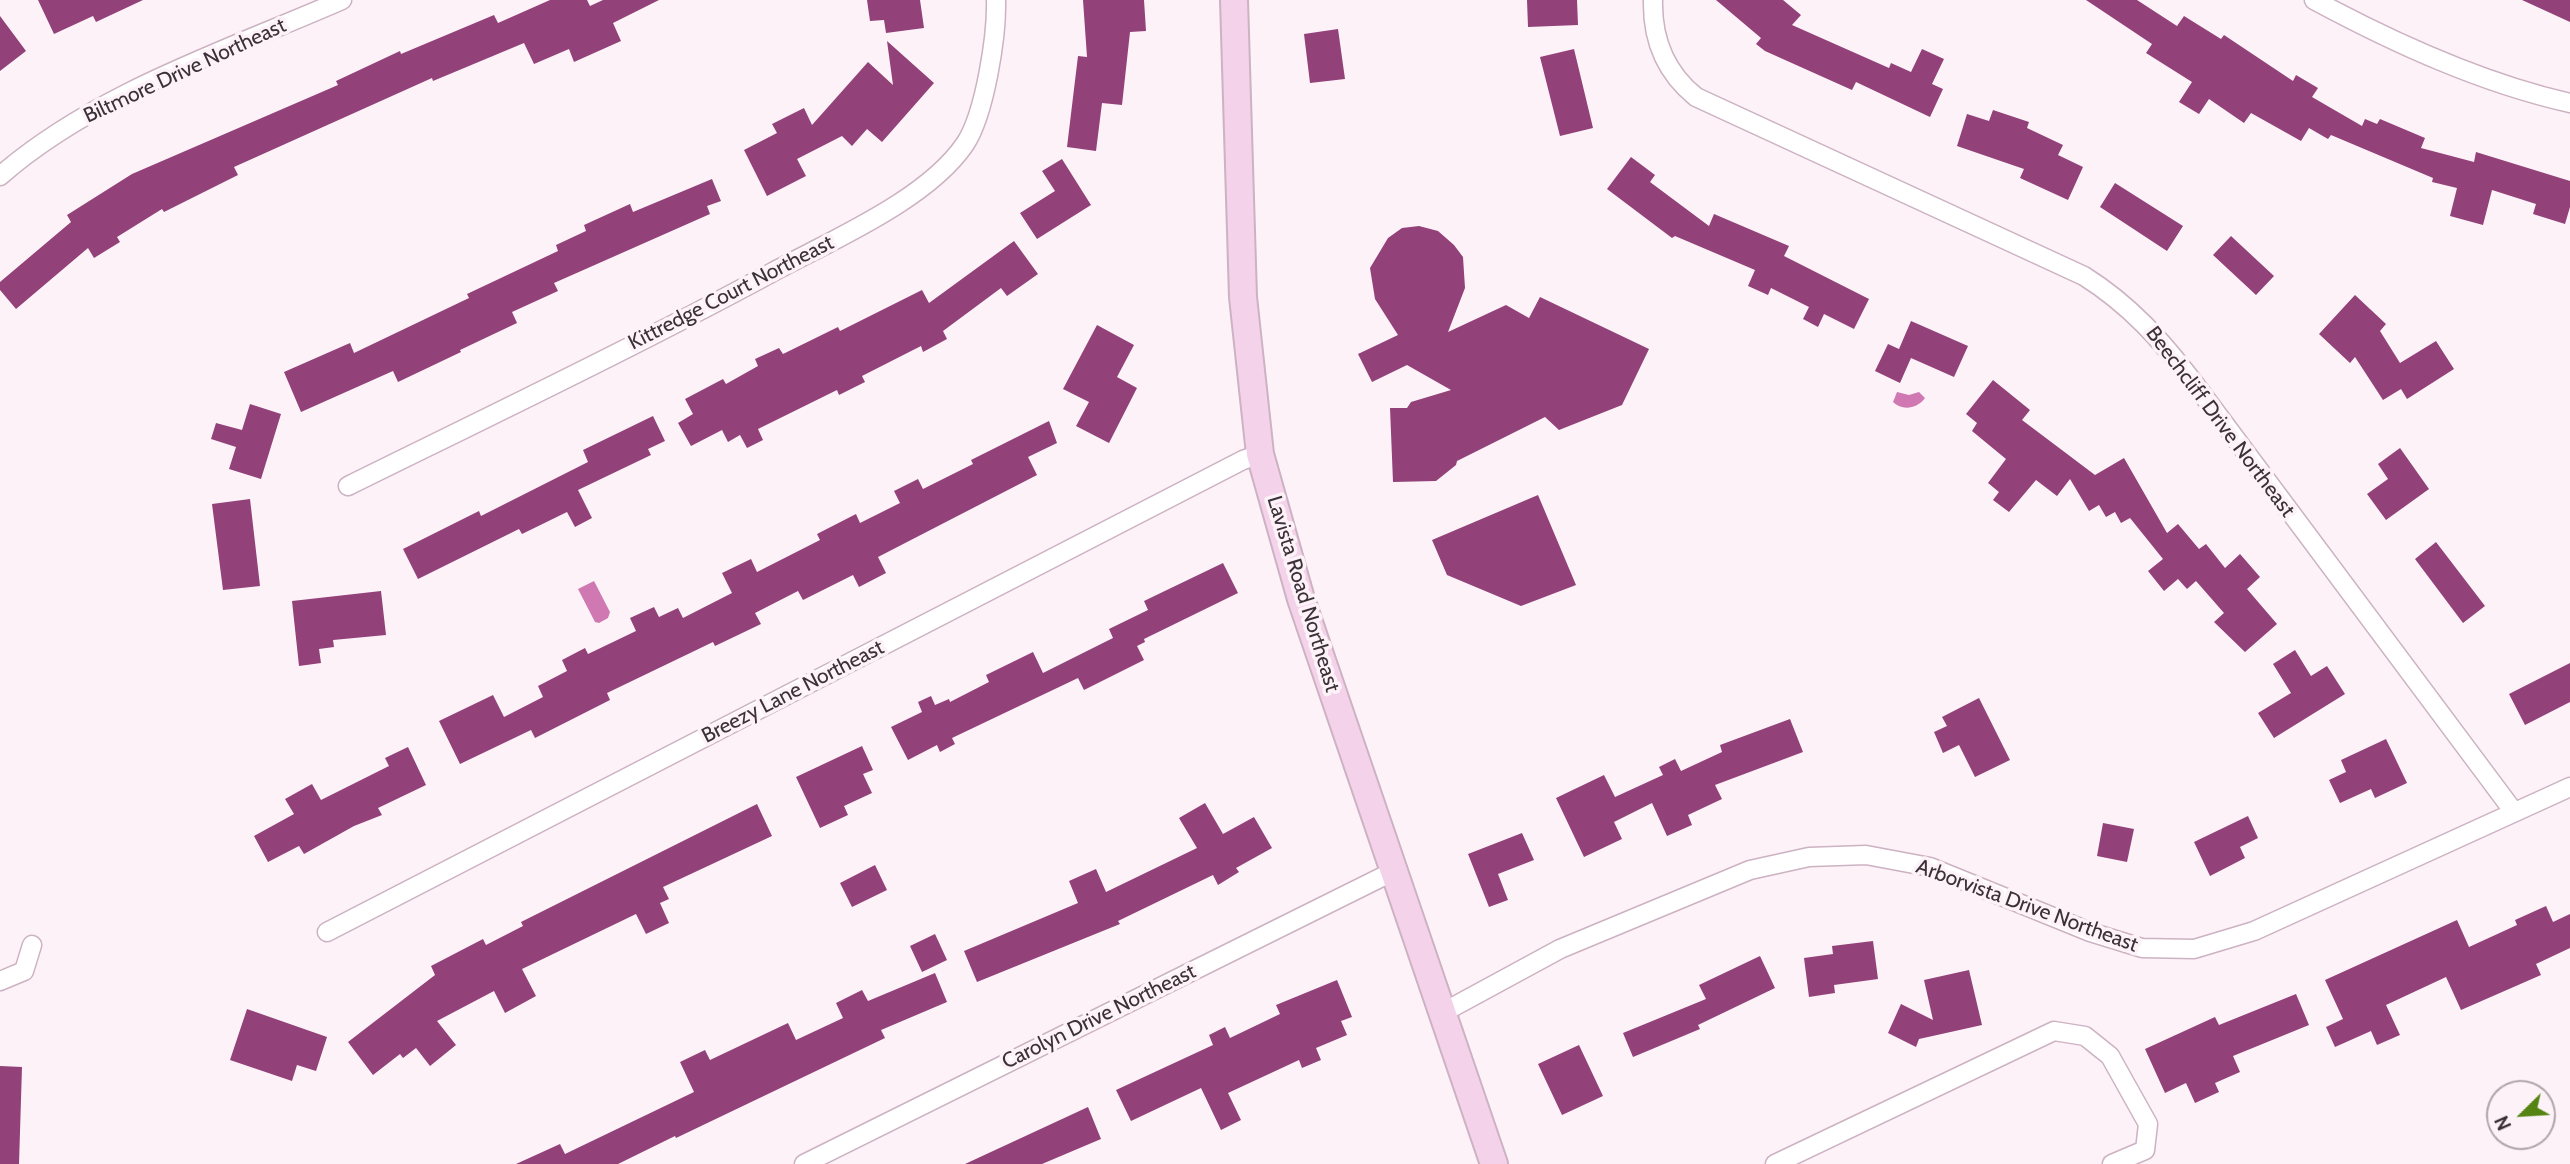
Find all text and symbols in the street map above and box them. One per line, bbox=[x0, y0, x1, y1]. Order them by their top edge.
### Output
street label: Biltmore Drive Northeast bbox=[80, 13, 290, 129]
street label: Kittredge Court Northeast bbox=[624, 230, 838, 356]
street label: Beechcliff Drive Northeast bbox=[2140, 322, 2300, 522]
street label: Lavista Road Northeast bbox=[1261, 493, 1345, 695]
street label: Breezy Lane Northeast bbox=[698, 635, 888, 749]
street label: Arborvista Drive Northeast bbox=[1913, 854, 2141, 958]
street label: Carolyn Drive Northeast bbox=[998, 959, 1200, 1075]
north arrow bbox=[2486, 1080, 2556, 1150]
text: N bbox=[2490, 1112, 2516, 1134]

